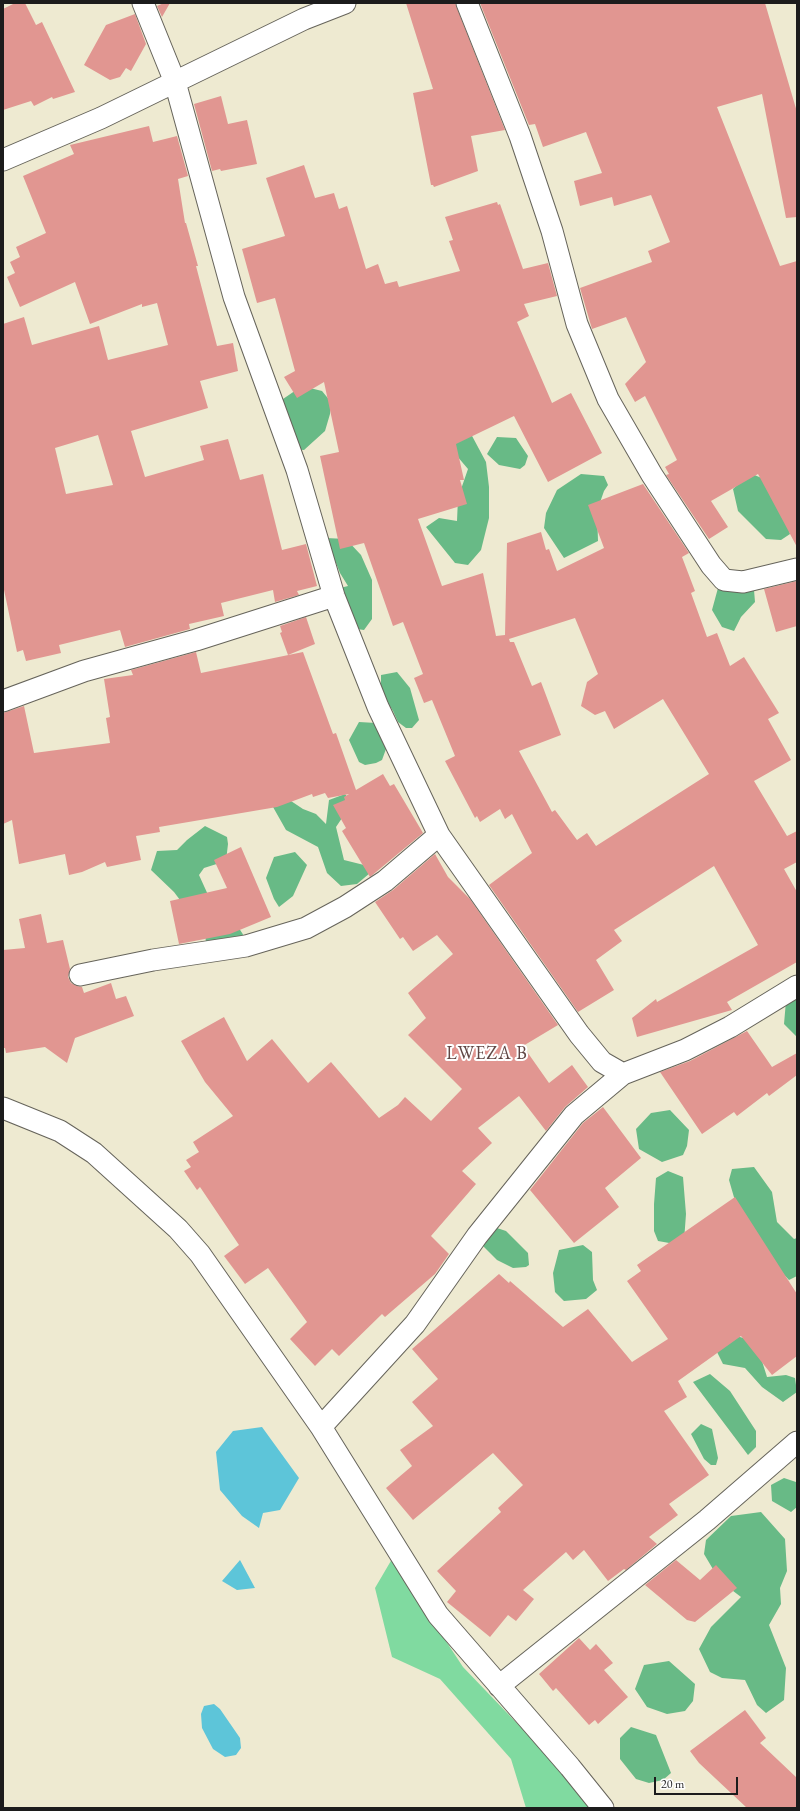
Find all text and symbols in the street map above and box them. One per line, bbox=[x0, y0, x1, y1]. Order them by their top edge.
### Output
district label: LWEZA B bbox=[446, 1043, 528, 1065]
scale bar bbox=[656, 1769, 740, 1795]
text: 20 m bbox=[661, 1776, 684, 1792]

